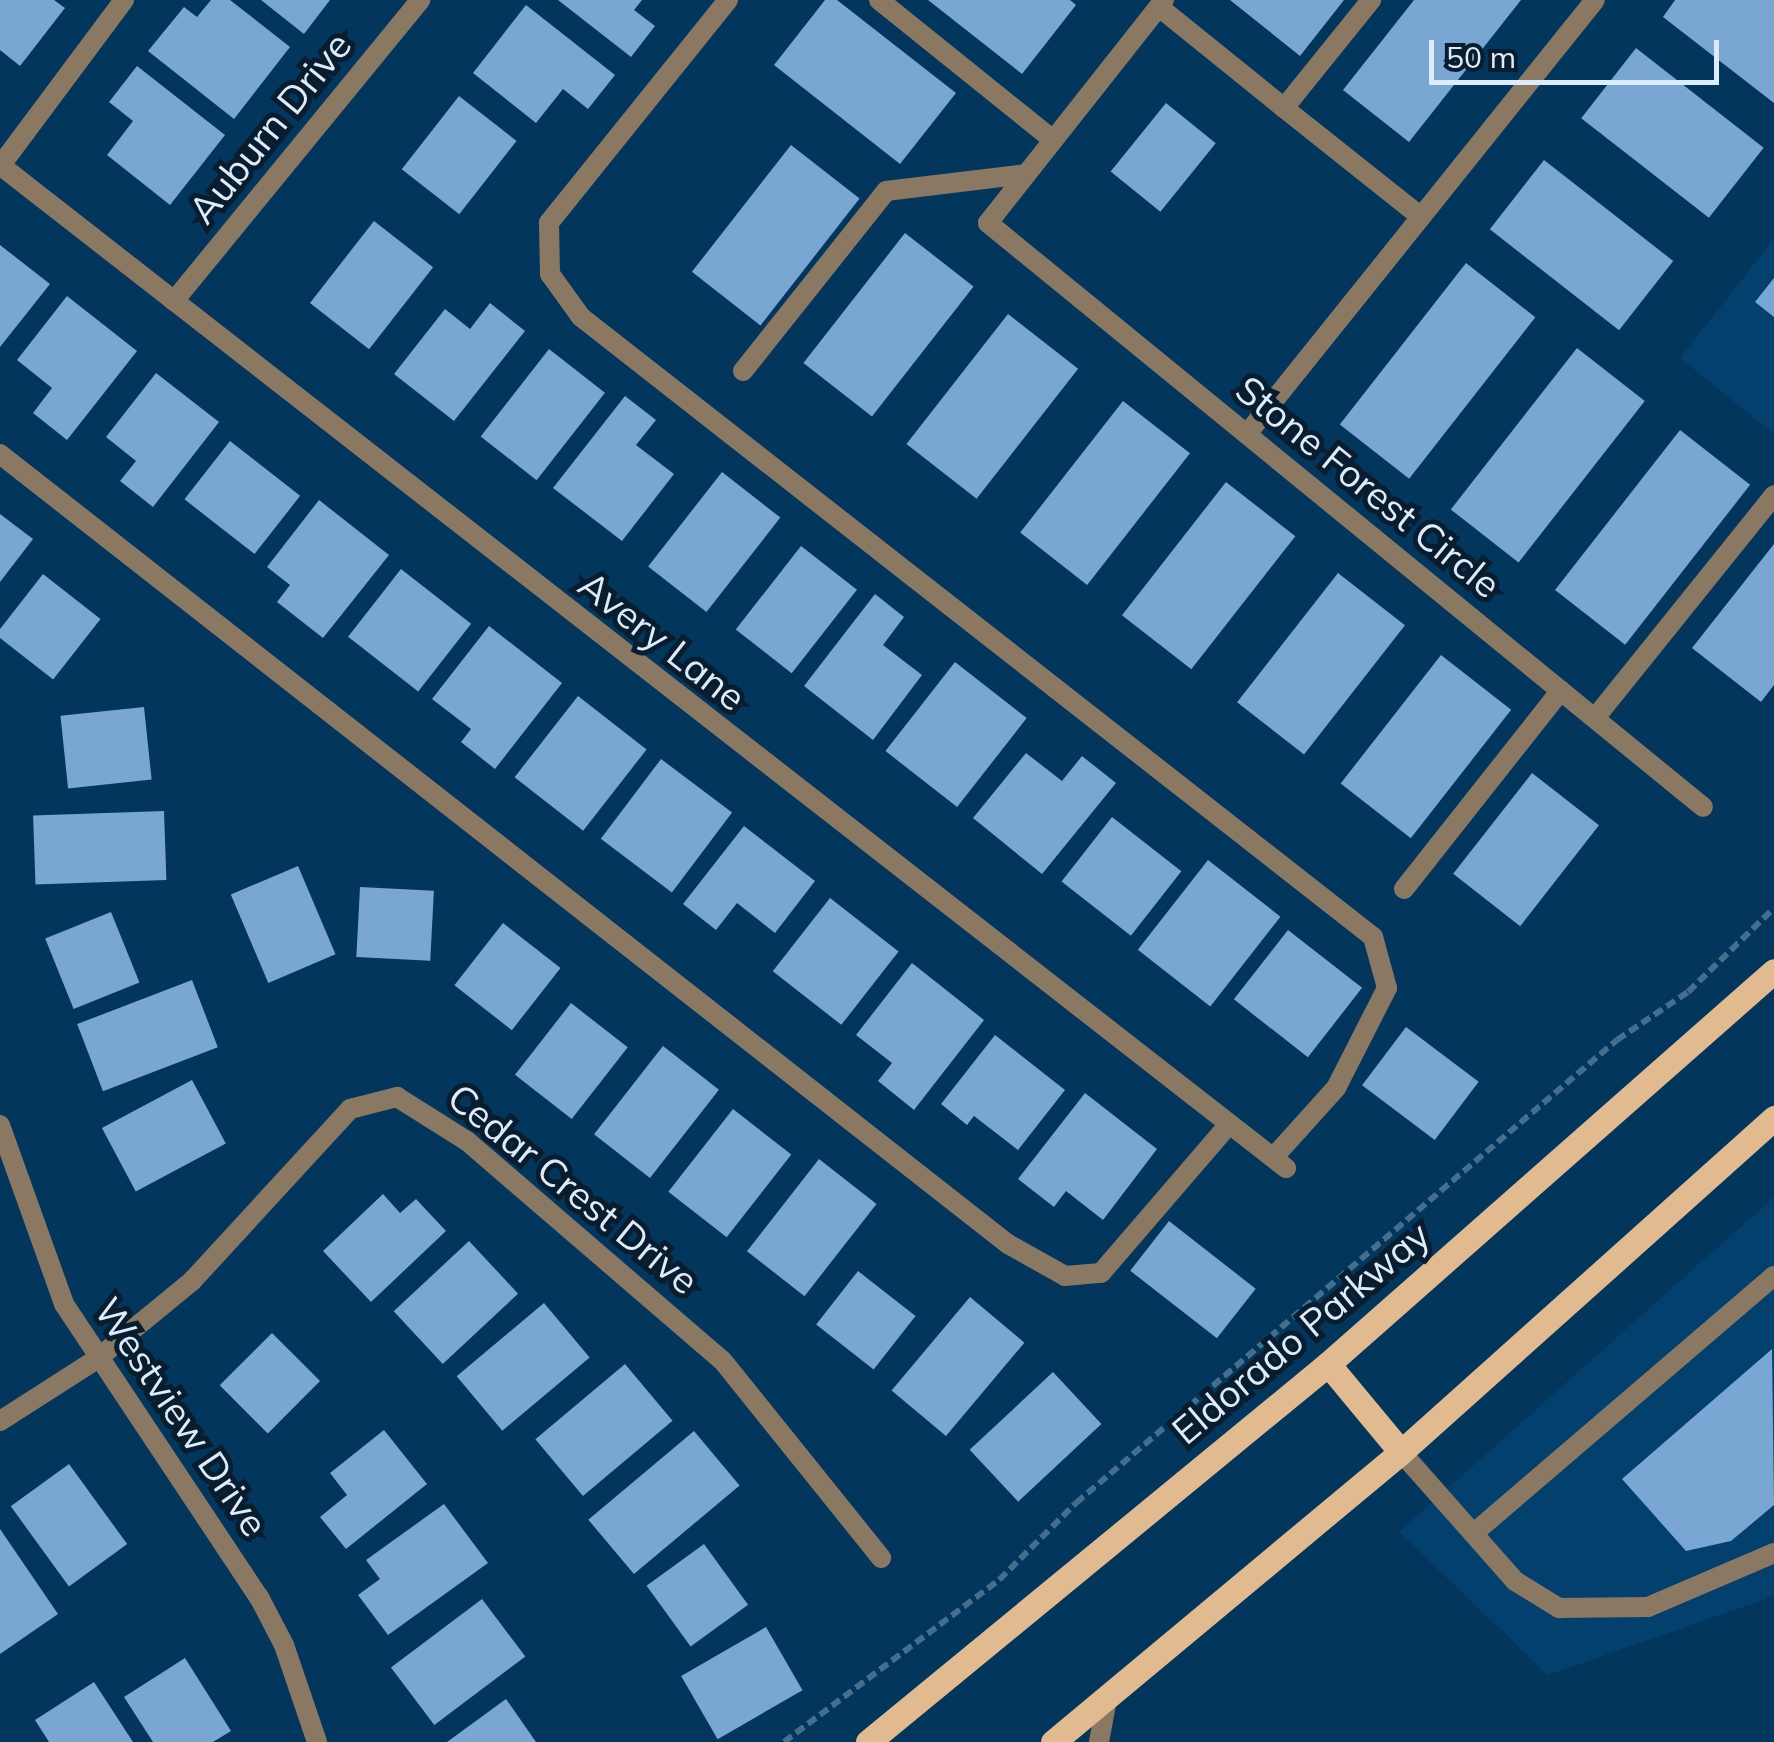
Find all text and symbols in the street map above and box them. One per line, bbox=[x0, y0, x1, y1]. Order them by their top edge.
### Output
scale bar bbox=[1434, 20, 1724, 82]
street label: Auburn Drive bbox=[179, 23, 361, 233]
text: 50 m bbox=[1446, 38, 1516, 76]
street label: Stone Forest Circle bbox=[1227, 366, 1509, 608]
street label: Avery Lane bbox=[570, 562, 754, 720]
street label: Cedar Crest Drive bbox=[439, 1074, 707, 1304]
street label: Eldorado Parkway bbox=[1163, 1212, 1439, 1454]
street label: Westview Drive bbox=[85, 1289, 277, 1545]

